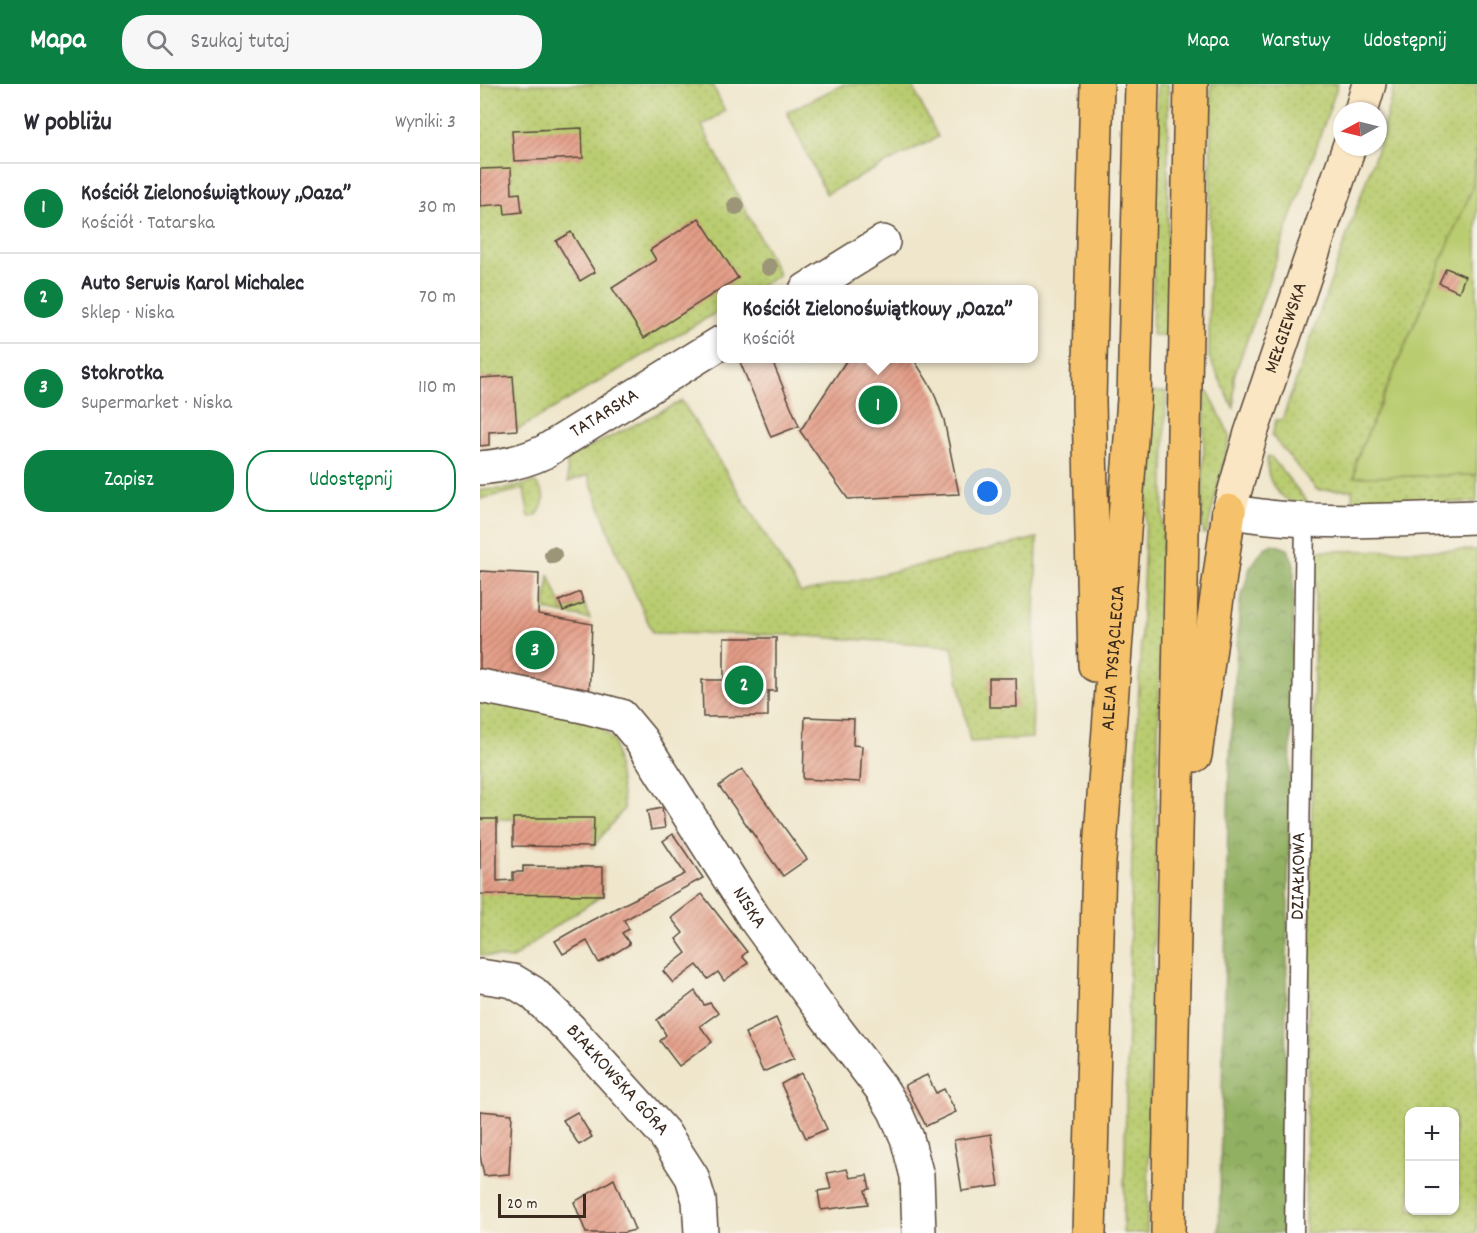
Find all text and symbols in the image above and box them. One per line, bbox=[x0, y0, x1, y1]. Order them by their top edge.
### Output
search box bbox=[122, 15, 542, 69]
text: Mapa bbox=[30, 22, 86, 62]
icon: search bbox=[143, 26, 176, 59]
text: Szukaj tutaj bbox=[191, 27, 290, 58]
text: Mapa bbox=[1187, 27, 1229, 57]
text: Warstwy bbox=[1262, 27, 1330, 57]
text: Udostępnij bbox=[1363, 27, 1447, 57]
north arrow bbox=[1333, 102, 1387, 156]
text: W pobliżu bbox=[24, 105, 112, 142]
text: Wyniki: 3 bbox=[395, 109, 456, 137]
text: Kościół Zielonoświątkowy „Oaza” bbox=[81, 179, 351, 210]
text: 1 bbox=[41, 194, 46, 222]
text: 30 m bbox=[418, 194, 456, 222]
text: Kościół · Tatarska bbox=[81, 210, 215, 238]
text: Auto Serwis Karol Michalec bbox=[81, 269, 304, 300]
street label: MEŁGIEWSKA bbox=[1258, 278, 1316, 378]
text: 2 bbox=[39, 284, 48, 312]
text: 70 m bbox=[419, 284, 456, 312]
popup bbox=[717, 285, 1038, 363]
text: Kościół Zielonoświątkowy „Oaza” bbox=[742, 295, 1013, 326]
text: Sklep · Niska bbox=[81, 300, 174, 328]
text: Kościół bbox=[742, 326, 795, 354]
text: Stokrotka bbox=[81, 359, 163, 390]
text: 3 bbox=[39, 374, 48, 402]
text: 110 m bbox=[418, 374, 456, 402]
street label: TATARSKA bbox=[565, 382, 645, 446]
pin: 1 bbox=[858, 382, 898, 428]
text: Supermarket · Niska bbox=[81, 390, 232, 418]
button: Zapisz bbox=[24, 450, 234, 512]
button: Udostępnij bbox=[246, 450, 456, 512]
your location bbox=[973, 477, 1002, 506]
street label: ALEJA TYSIĄCLECIA bbox=[1095, 584, 1134, 732]
pin: 3 bbox=[516, 628, 554, 672]
pin: 2 bbox=[724, 662, 764, 708]
street label: DZIAŁKOWA bbox=[1285, 832, 1314, 920]
street label: NISKA bbox=[724, 882, 772, 935]
street label: BIAŁKOWSKA GÓRA bbox=[559, 1018, 675, 1143]
map controls bbox=[1405, 1107, 1459, 1215]
button: + bbox=[1405, 1107, 1459, 1161]
button: − bbox=[1405, 1161, 1459, 1215]
scale bar bbox=[498, 1191, 586, 1218]
text: 20 m bbox=[507, 1193, 537, 1216]

